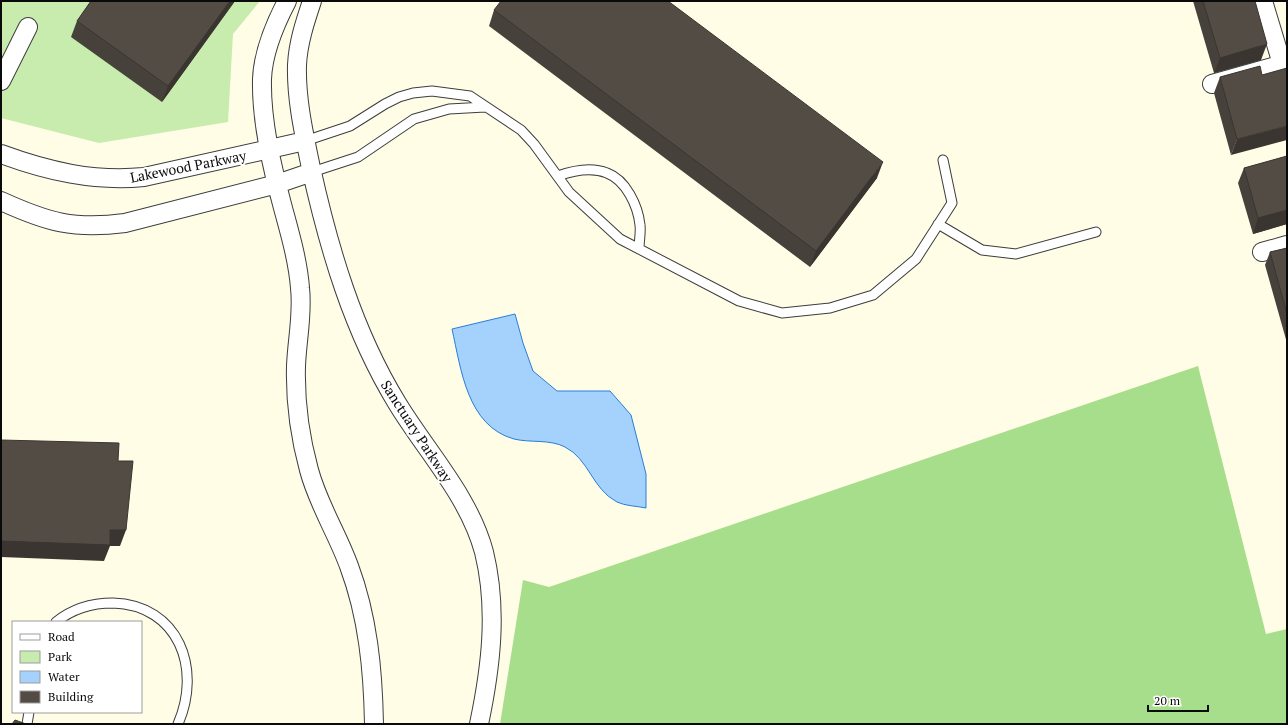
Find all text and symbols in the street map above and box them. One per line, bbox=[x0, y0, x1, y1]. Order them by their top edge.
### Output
street label: Lakewood Parkway bbox=[128, 145, 249, 187]
street label: Sanctuary Parkway bbox=[377, 376, 458, 486]
legend bbox=[12, 621, 142, 713]
text: Road bbox=[48, 629, 75, 644]
text: Park bbox=[48, 649, 73, 664]
text: Water bbox=[48, 669, 80, 684]
scale bar bbox=[1148, 687, 1208, 713]
text: Building bbox=[48, 689, 94, 704]
text: 20 m bbox=[1154, 693, 1181, 708]

